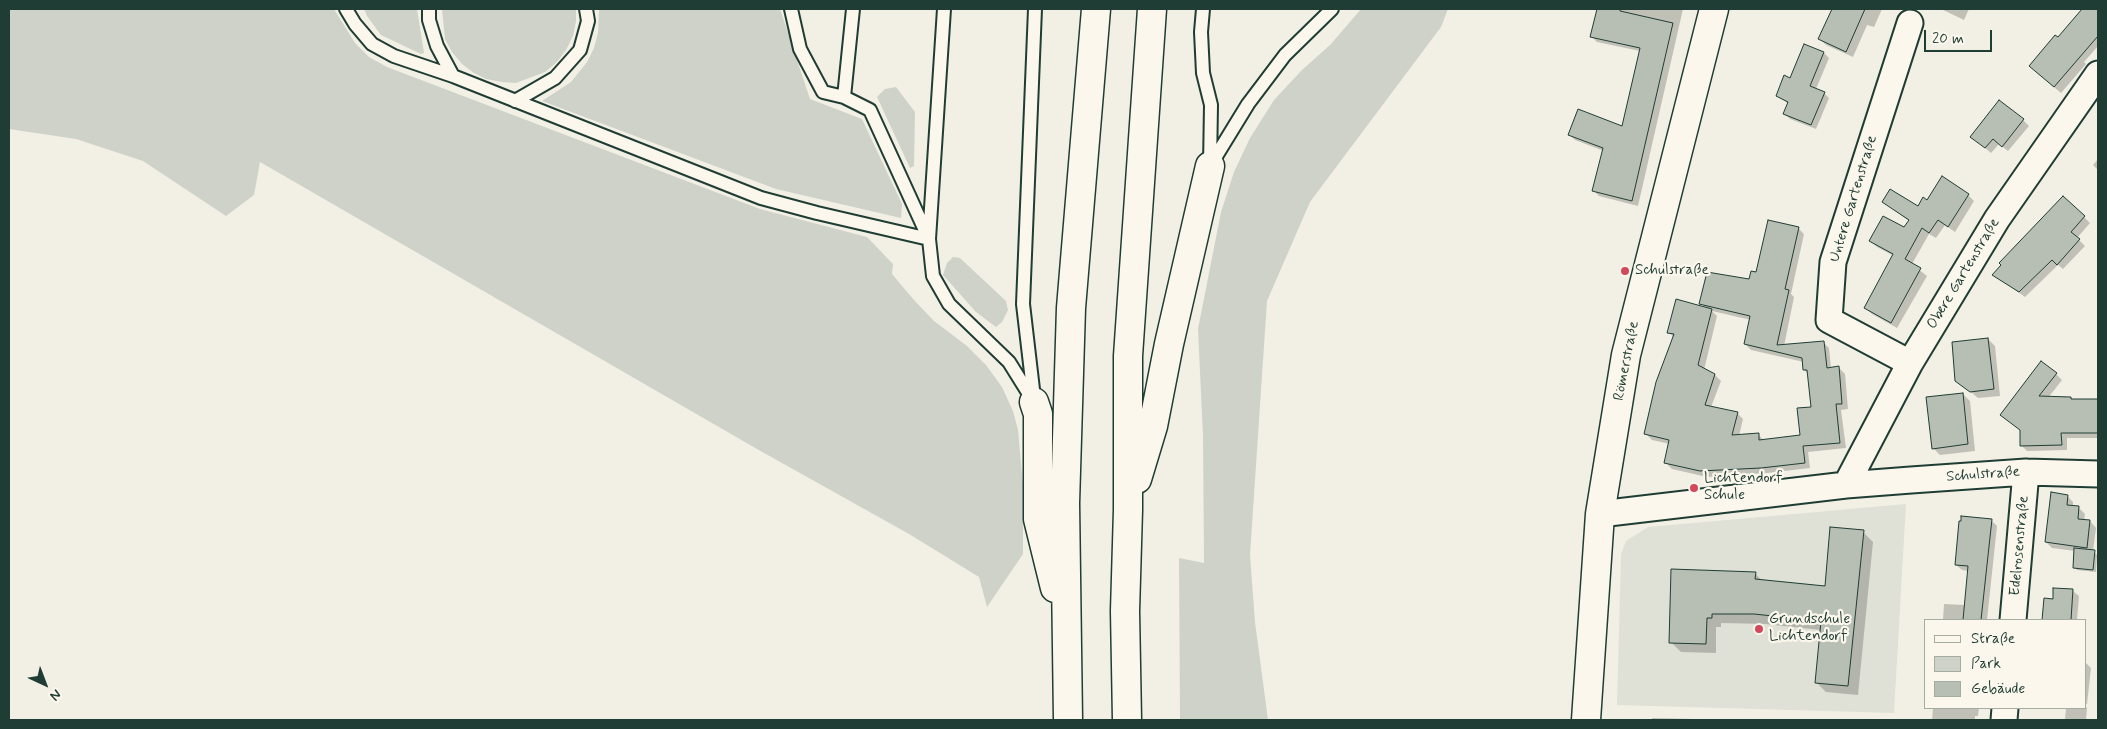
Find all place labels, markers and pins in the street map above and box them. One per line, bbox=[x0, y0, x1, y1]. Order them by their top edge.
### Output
place label: Schulstraße bbox=[1635, 262, 1709, 280]
marker: Schulstraße bbox=[1619, 265, 1631, 277]
place label: Lichtendorf Schule bbox=[1704, 470, 1783, 505]
marker: Lichtendorf Schule bbox=[1688, 482, 1700, 494]
place label: Grundschule Lichtendorf bbox=[1769, 611, 1850, 646]
marker: Grundschule Lichtendorf bbox=[1753, 623, 1765, 635]

